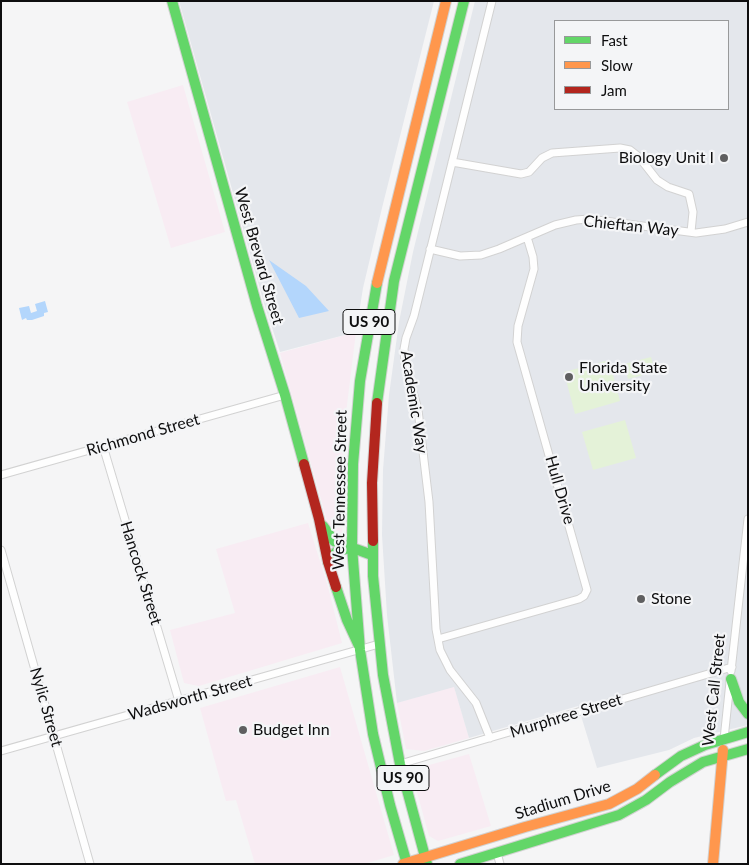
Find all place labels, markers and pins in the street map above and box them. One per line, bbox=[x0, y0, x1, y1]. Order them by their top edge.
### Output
place label: Biology Unit I bbox=[619, 148, 714, 168]
marker: Biology Unit I bbox=[718, 152, 730, 164]
place label: Florida State University bbox=[579, 358, 667, 396]
marker: Florida State University bbox=[563, 371, 575, 383]
place label: Stone bbox=[651, 589, 691, 609]
marker: Stone bbox=[635, 593, 647, 605]
place label: Budget Inn bbox=[253, 720, 330, 740]
marker: Budget Inn bbox=[237, 724, 249, 736]

